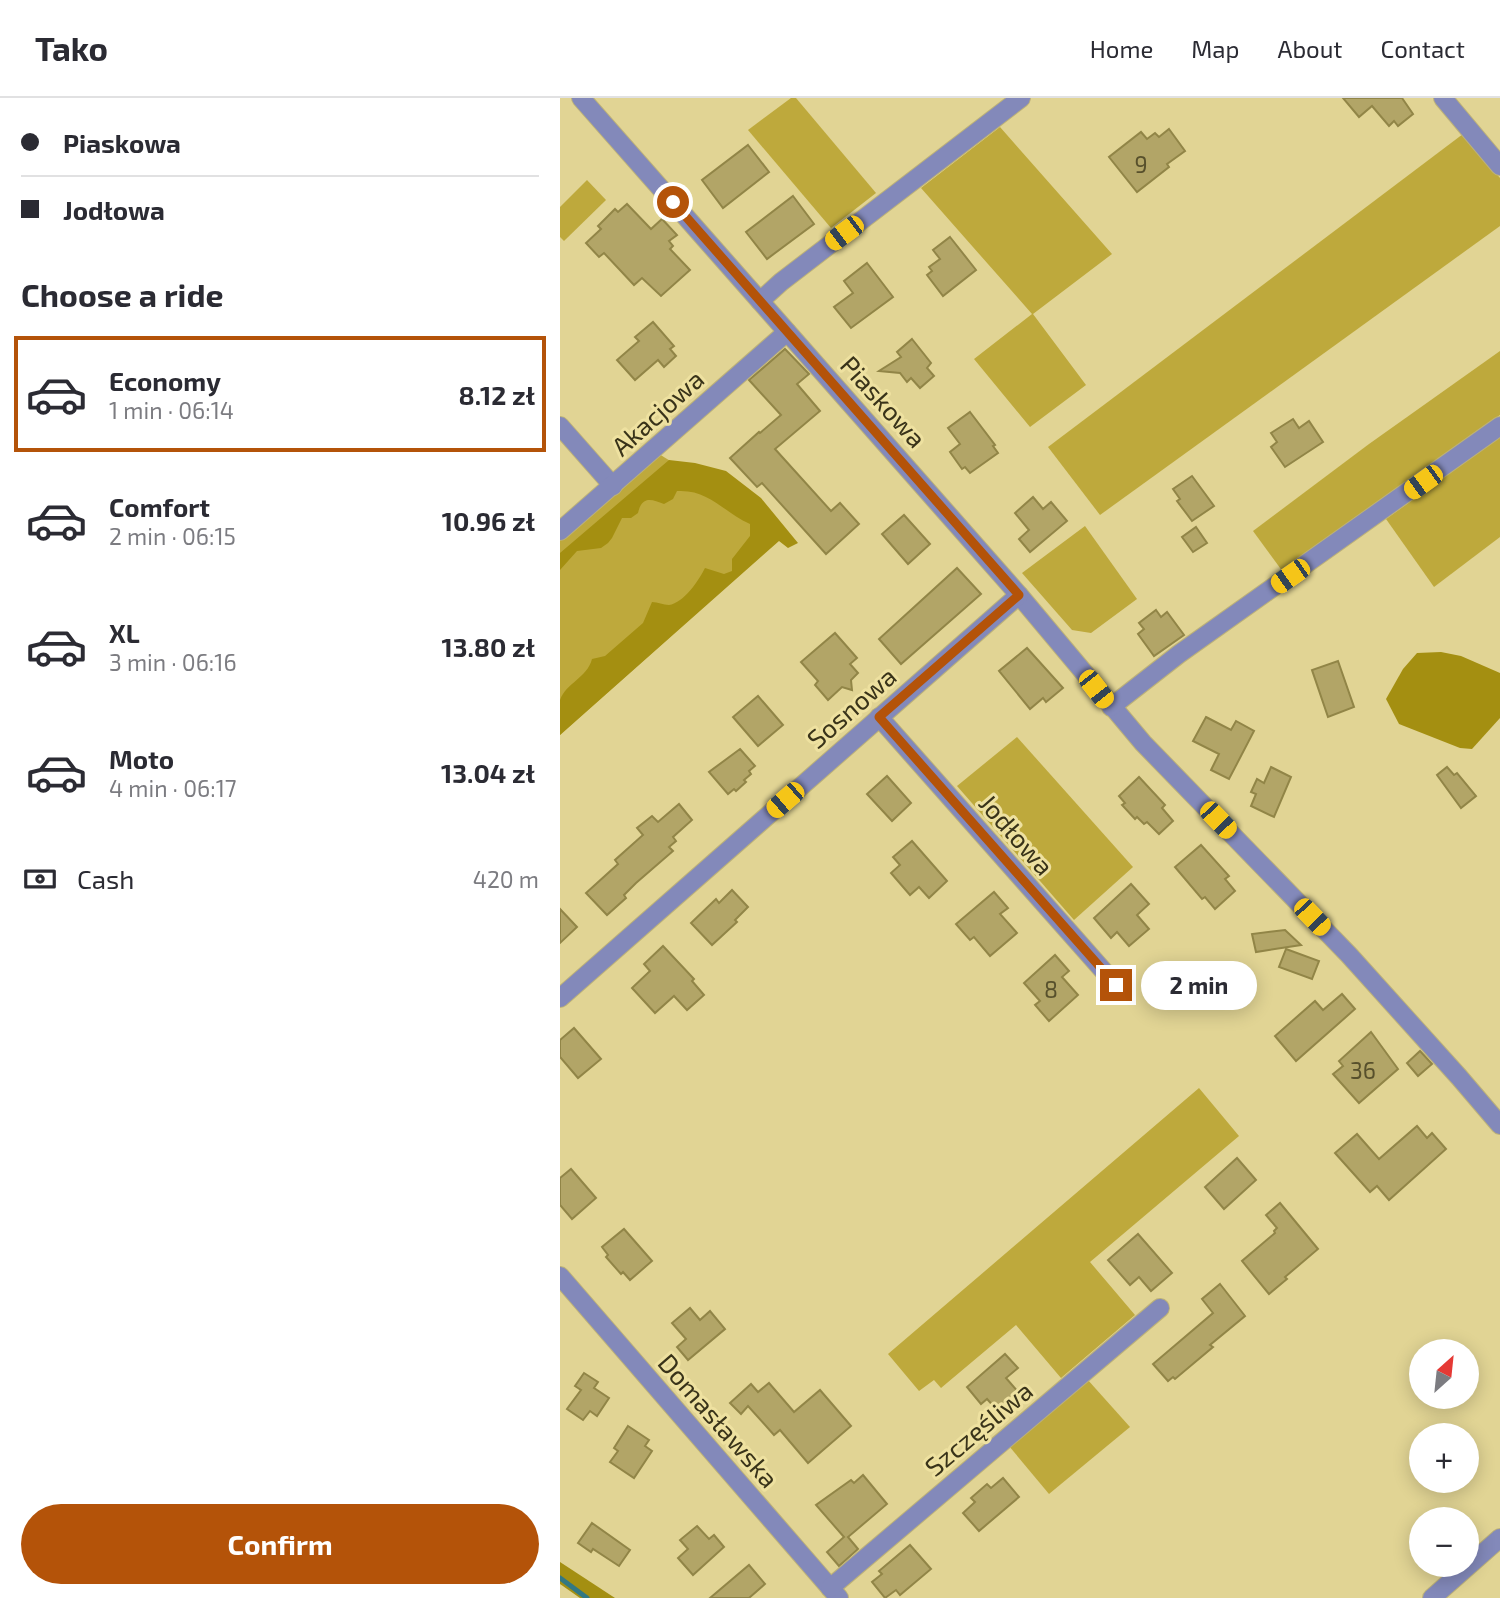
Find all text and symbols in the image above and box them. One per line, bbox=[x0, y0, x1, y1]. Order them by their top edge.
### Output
text: Tako bbox=[35, 28, 108, 68]
text: Home bbox=[1090, 34, 1153, 63]
text: Map bbox=[1191, 34, 1239, 63]
text: About bbox=[1277, 34, 1343, 63]
text: Contact bbox=[1381, 34, 1465, 63]
text: Piaskowa bbox=[63, 127, 181, 158]
house number: 9 bbox=[1134, 150, 1148, 178]
route start bbox=[657, 186, 689, 218]
text: Jodłowa bbox=[63, 194, 165, 225]
car bbox=[821, 212, 868, 254]
text: Choose a ride bbox=[21, 275, 224, 313]
street label: Piaskowa bbox=[835, 349, 933, 453]
icon: car bbox=[25, 363, 88, 426]
street label: Akacjowa bbox=[605, 363, 709, 461]
text: Economy bbox=[109, 365, 221, 396]
text: 8.12 zł bbox=[459, 379, 535, 410]
text: 1 min · 06:14 bbox=[109, 396, 234, 424]
car bbox=[1400, 461, 1447, 503]
icon: car bbox=[25, 489, 88, 552]
text: Comfort bbox=[109, 491, 210, 522]
text: 10.96 zł bbox=[442, 505, 535, 536]
text: 2 min · 06:15 bbox=[109, 522, 236, 550]
car bbox=[1267, 555, 1314, 597]
icon: car bbox=[25, 615, 88, 678]
text: XL bbox=[109, 617, 140, 648]
text: 13.80 zł bbox=[441, 631, 535, 662]
text: 3 min · 06:16 bbox=[109, 648, 237, 676]
street label: Sosnowa bbox=[800, 660, 902, 754]
car bbox=[1075, 666, 1118, 712]
icon: car bbox=[25, 741, 88, 804]
text: Moto bbox=[109, 743, 174, 774]
text: 13.04 zł bbox=[441, 757, 535, 788]
text: 4 min · 06:17 bbox=[109, 774, 237, 802]
car bbox=[763, 778, 808, 822]
street label: Jodłowa bbox=[973, 787, 1061, 881]
car bbox=[1196, 798, 1241, 842]
icon: cash bbox=[21, 860, 59, 898]
text: Cash bbox=[77, 863, 134, 894]
text: 420 m bbox=[473, 865, 539, 893]
car bbox=[1290, 895, 1335, 939]
callout: 2 min bbox=[1140, 960, 1256, 1010]
route end bbox=[1100, 969, 1132, 1001]
text: 2 min bbox=[1170, 971, 1228, 999]
house number: 8 bbox=[1044, 975, 1058, 1003]
house number: 36 bbox=[1350, 1056, 1376, 1084]
north arrow bbox=[1409, 1339, 1479, 1409]
map controls bbox=[1409, 1339, 1479, 1577]
street label: Domasławska bbox=[652, 1347, 786, 1493]
street label: Szczęśliwa bbox=[918, 1374, 1038, 1482]
button: + bbox=[1409, 1423, 1479, 1493]
button: Confirm bbox=[21, 1504, 539, 1584]
button: − bbox=[1409, 1507, 1479, 1577]

